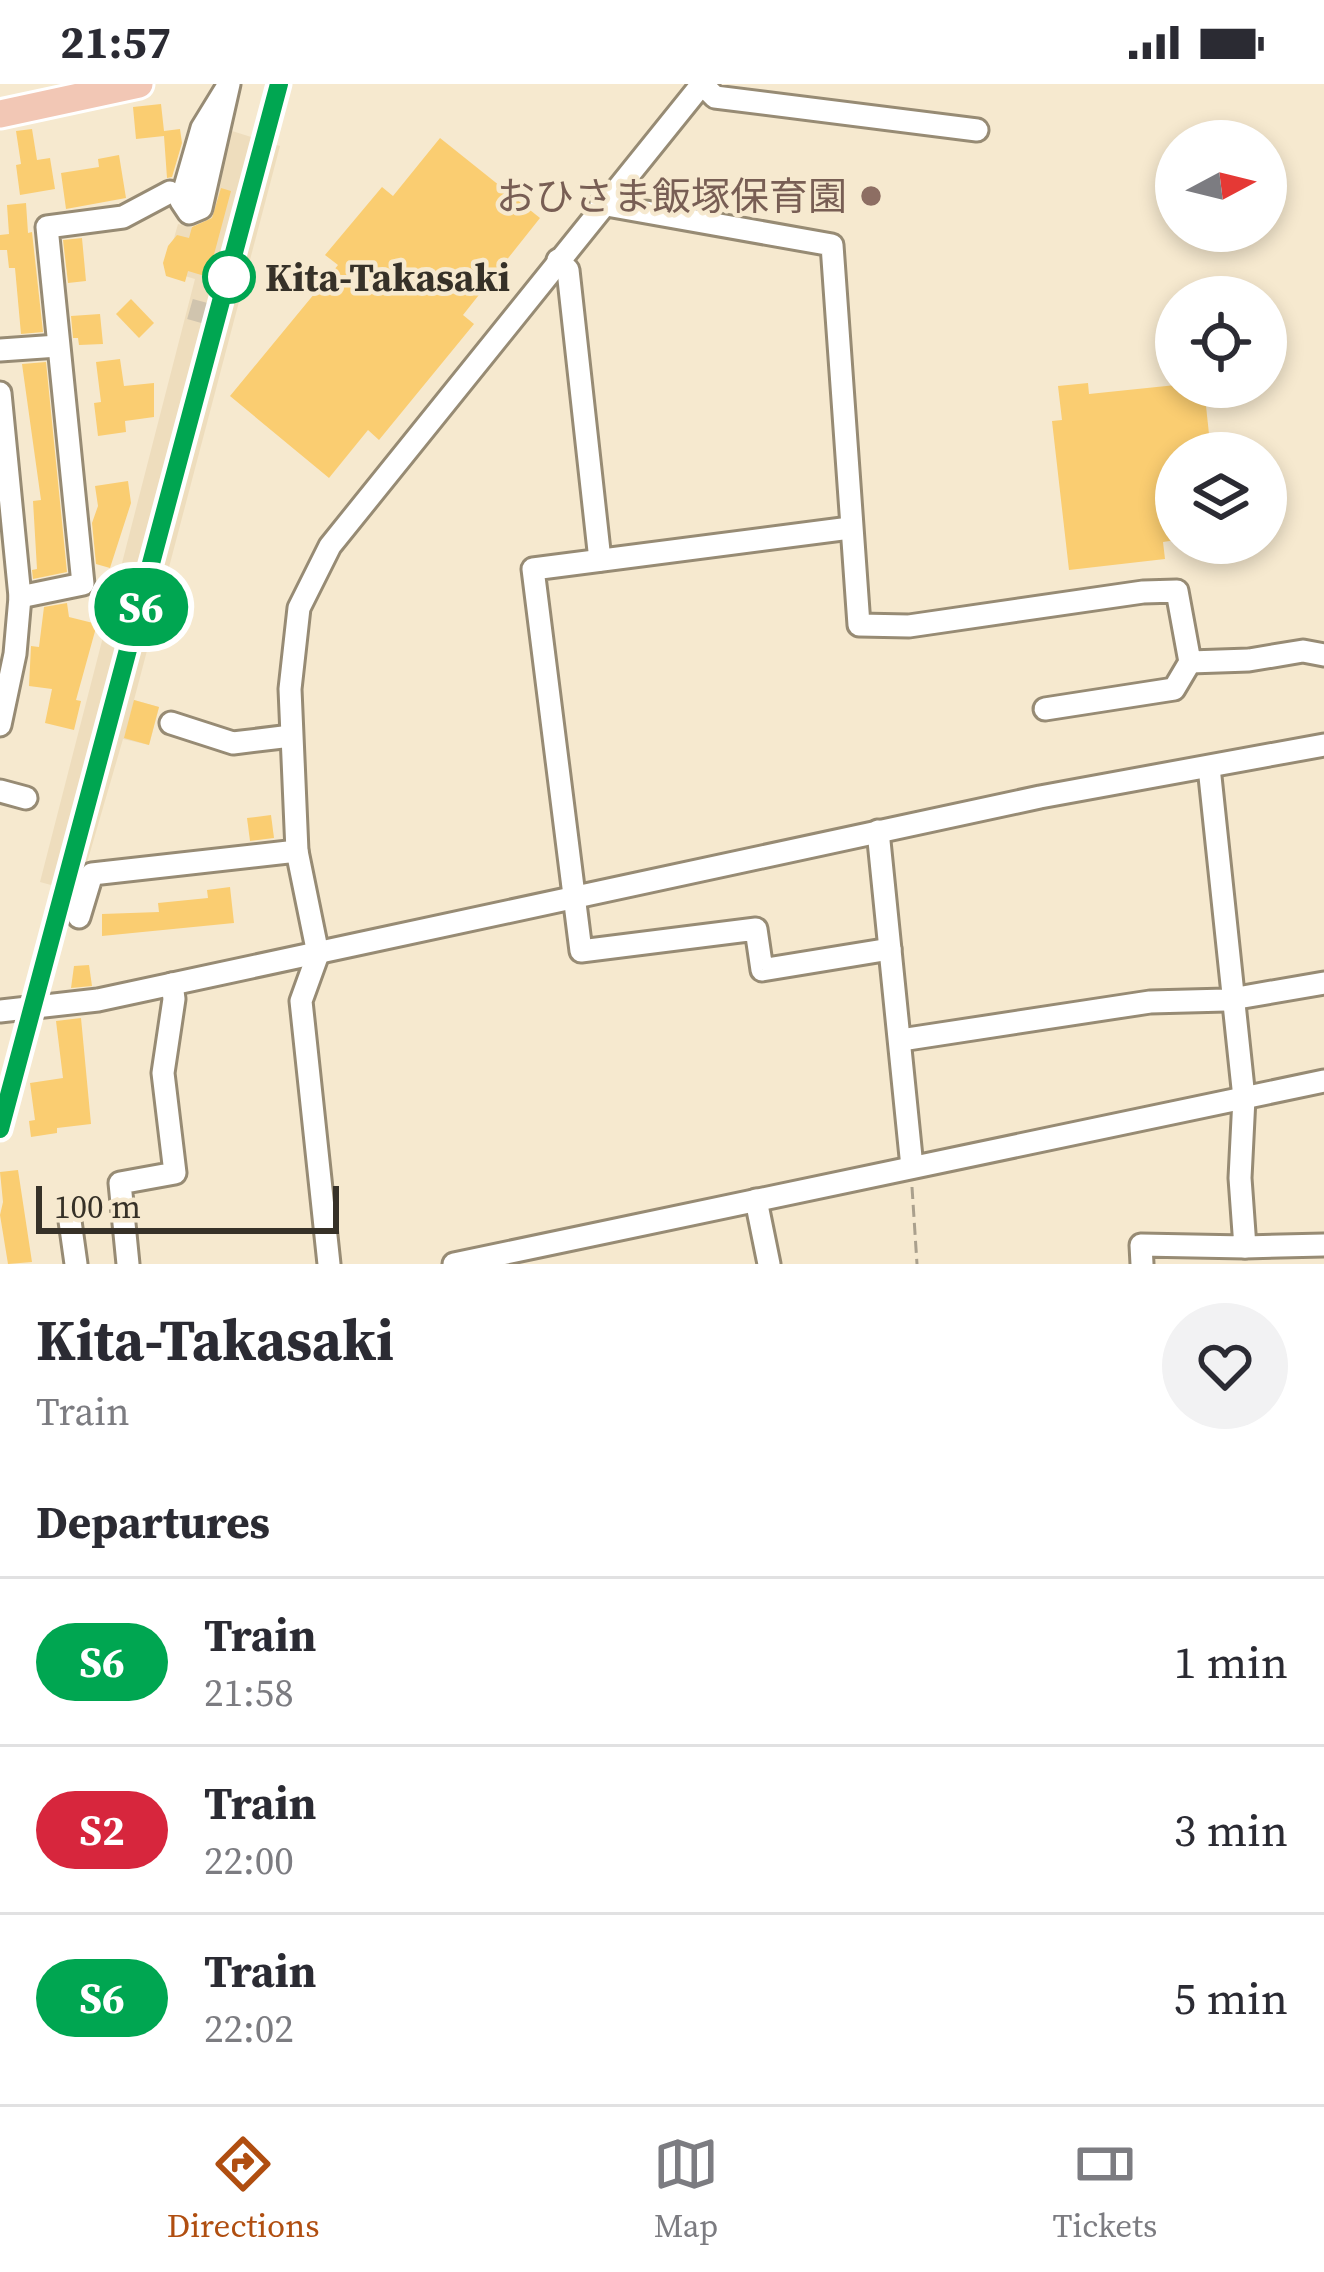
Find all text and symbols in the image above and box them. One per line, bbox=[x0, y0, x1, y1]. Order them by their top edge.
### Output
text: 21:57 bbox=[60, 11, 171, 73]
north arrow bbox=[1155, 120, 1287, 252]
map controls bbox=[1155, 120, 1287, 564]
place label: おひさま飯塚保育園 bbox=[496, 170, 847, 223]
marker: おひさま飯塚保育園 bbox=[858, 183, 884, 209]
place label: Kita-Takasaki bbox=[265, 251, 510, 304]
marker: Kita-Takasaki bbox=[204, 252, 254, 302]
button: locate bbox=[1155, 276, 1287, 408]
button: layers bbox=[1155, 432, 1287, 564]
line badge: S6 bbox=[87, 568, 195, 646]
text: S6 bbox=[118, 578, 164, 636]
scale bar bbox=[36, 1180, 339, 1233]
text: 100 m bbox=[54, 1184, 141, 1229]
text: Kita-Takasaki bbox=[36, 1301, 394, 1379]
button: heart bbox=[1162, 1303, 1288, 1429]
text: Train bbox=[36, 1385, 130, 1438]
text: Departures bbox=[36, 1491, 270, 1553]
text: Train bbox=[204, 1604, 317, 1666]
text: 1 min bbox=[1174, 1631, 1288, 1693]
text: S6 bbox=[79, 1633, 125, 1691]
text: 21:58 bbox=[204, 1666, 294, 1719]
text: Train bbox=[204, 1772, 317, 1834]
text: 3 min bbox=[1174, 1799, 1288, 1861]
text: S2 bbox=[79, 1801, 125, 1859]
text: 22:00 bbox=[204, 1834, 294, 1887]
text: Train bbox=[204, 1940, 317, 2002]
text: 5 min bbox=[1174, 1967, 1288, 2029]
text: S6 bbox=[79, 1969, 125, 2027]
text: 22:02 bbox=[204, 2002, 294, 2055]
tab: Directions bbox=[167, 2131, 320, 2248]
tab: Map bbox=[653, 2131, 719, 2248]
tab: Tickets bbox=[1052, 2131, 1157, 2248]

